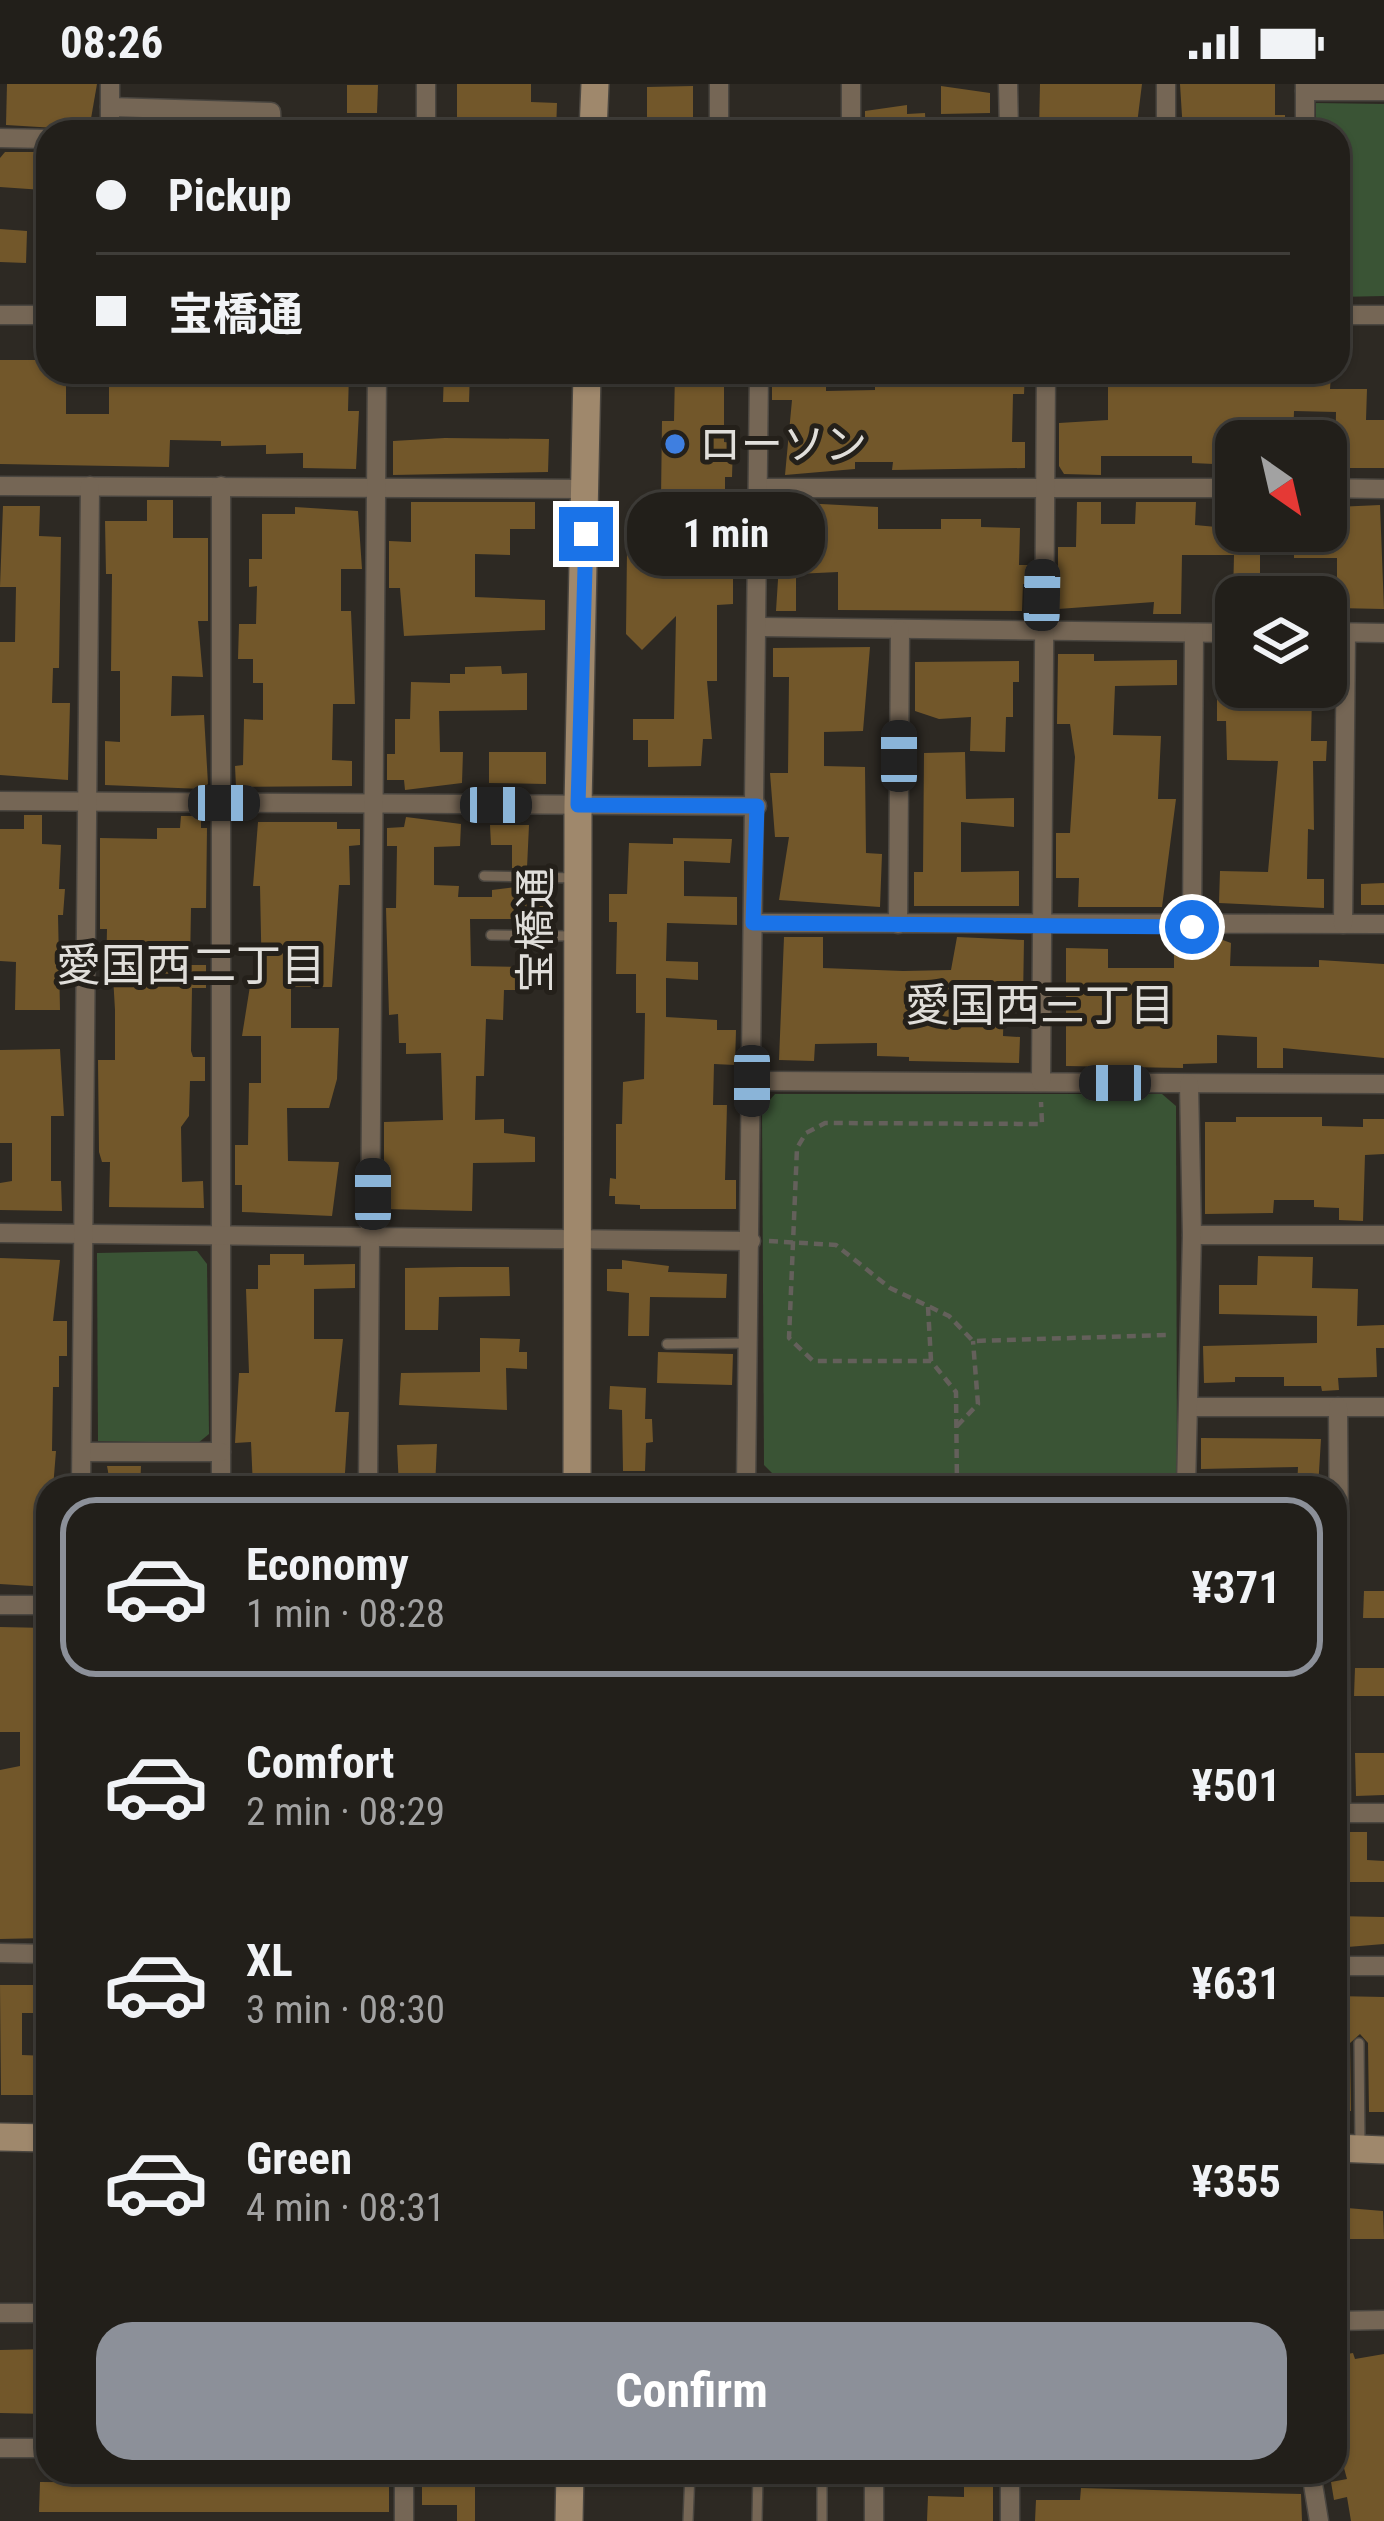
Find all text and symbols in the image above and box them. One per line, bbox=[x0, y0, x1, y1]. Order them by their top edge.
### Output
text: 08:26 bbox=[60, 16, 163, 69]
text: Pickup bbox=[168, 169, 292, 222]
text: 宝橋通 bbox=[168, 288, 303, 341]
place label: ローソン bbox=[699, 420, 867, 469]
north arrow bbox=[1215, 420, 1347, 552]
map controls bbox=[1215, 420, 1347, 708]
marker: ローソン bbox=[662, 431, 688, 457]
callout: 1 min bbox=[628, 492, 826, 576]
route end bbox=[559, 507, 613, 561]
text: 1 min bbox=[683, 511, 769, 557]
car bbox=[1023, 559, 1061, 631]
button: layers bbox=[1215, 576, 1347, 708]
car bbox=[881, 720, 917, 792]
car bbox=[188, 785, 260, 821]
car bbox=[460, 787, 532, 823]
street label: 宝橋通 bbox=[511, 867, 560, 993]
route start bbox=[1165, 900, 1219, 954]
district label: 愛国西二丁目 bbox=[56, 939, 326, 992]
district label: 愛国西三丁目 bbox=[905, 979, 1175, 1032]
car bbox=[734, 1045, 770, 1117]
car bbox=[1079, 1065, 1151, 1101]
car bbox=[355, 1158, 391, 1230]
icon: car bbox=[102, 1533, 210, 1641]
text: Economy bbox=[246, 1538, 409, 1591]
text: ¥371 bbox=[1191, 1561, 1281, 1614]
text: 1 min · 08:28 bbox=[246, 1591, 445, 1637]
icon: car bbox=[102, 1731, 210, 1839]
text: Comfort bbox=[246, 1736, 394, 1789]
text: ¥501 bbox=[1191, 1759, 1281, 1812]
text: 2 min · 08:29 bbox=[246, 1789, 445, 1835]
icon: car bbox=[102, 1929, 210, 2037]
text: XL bbox=[246, 1934, 293, 1987]
text: ¥631 bbox=[1191, 1957, 1281, 2010]
text: 3 min · 08:30 bbox=[246, 1987, 445, 2033]
icon: car bbox=[102, 2127, 210, 2235]
text: Green bbox=[246, 2132, 352, 2185]
text: ¥355 bbox=[1191, 2155, 1281, 2208]
text: 4 min · 08:31 bbox=[246, 2185, 445, 2231]
button: Confirm bbox=[96, 2322, 1287, 2460]

